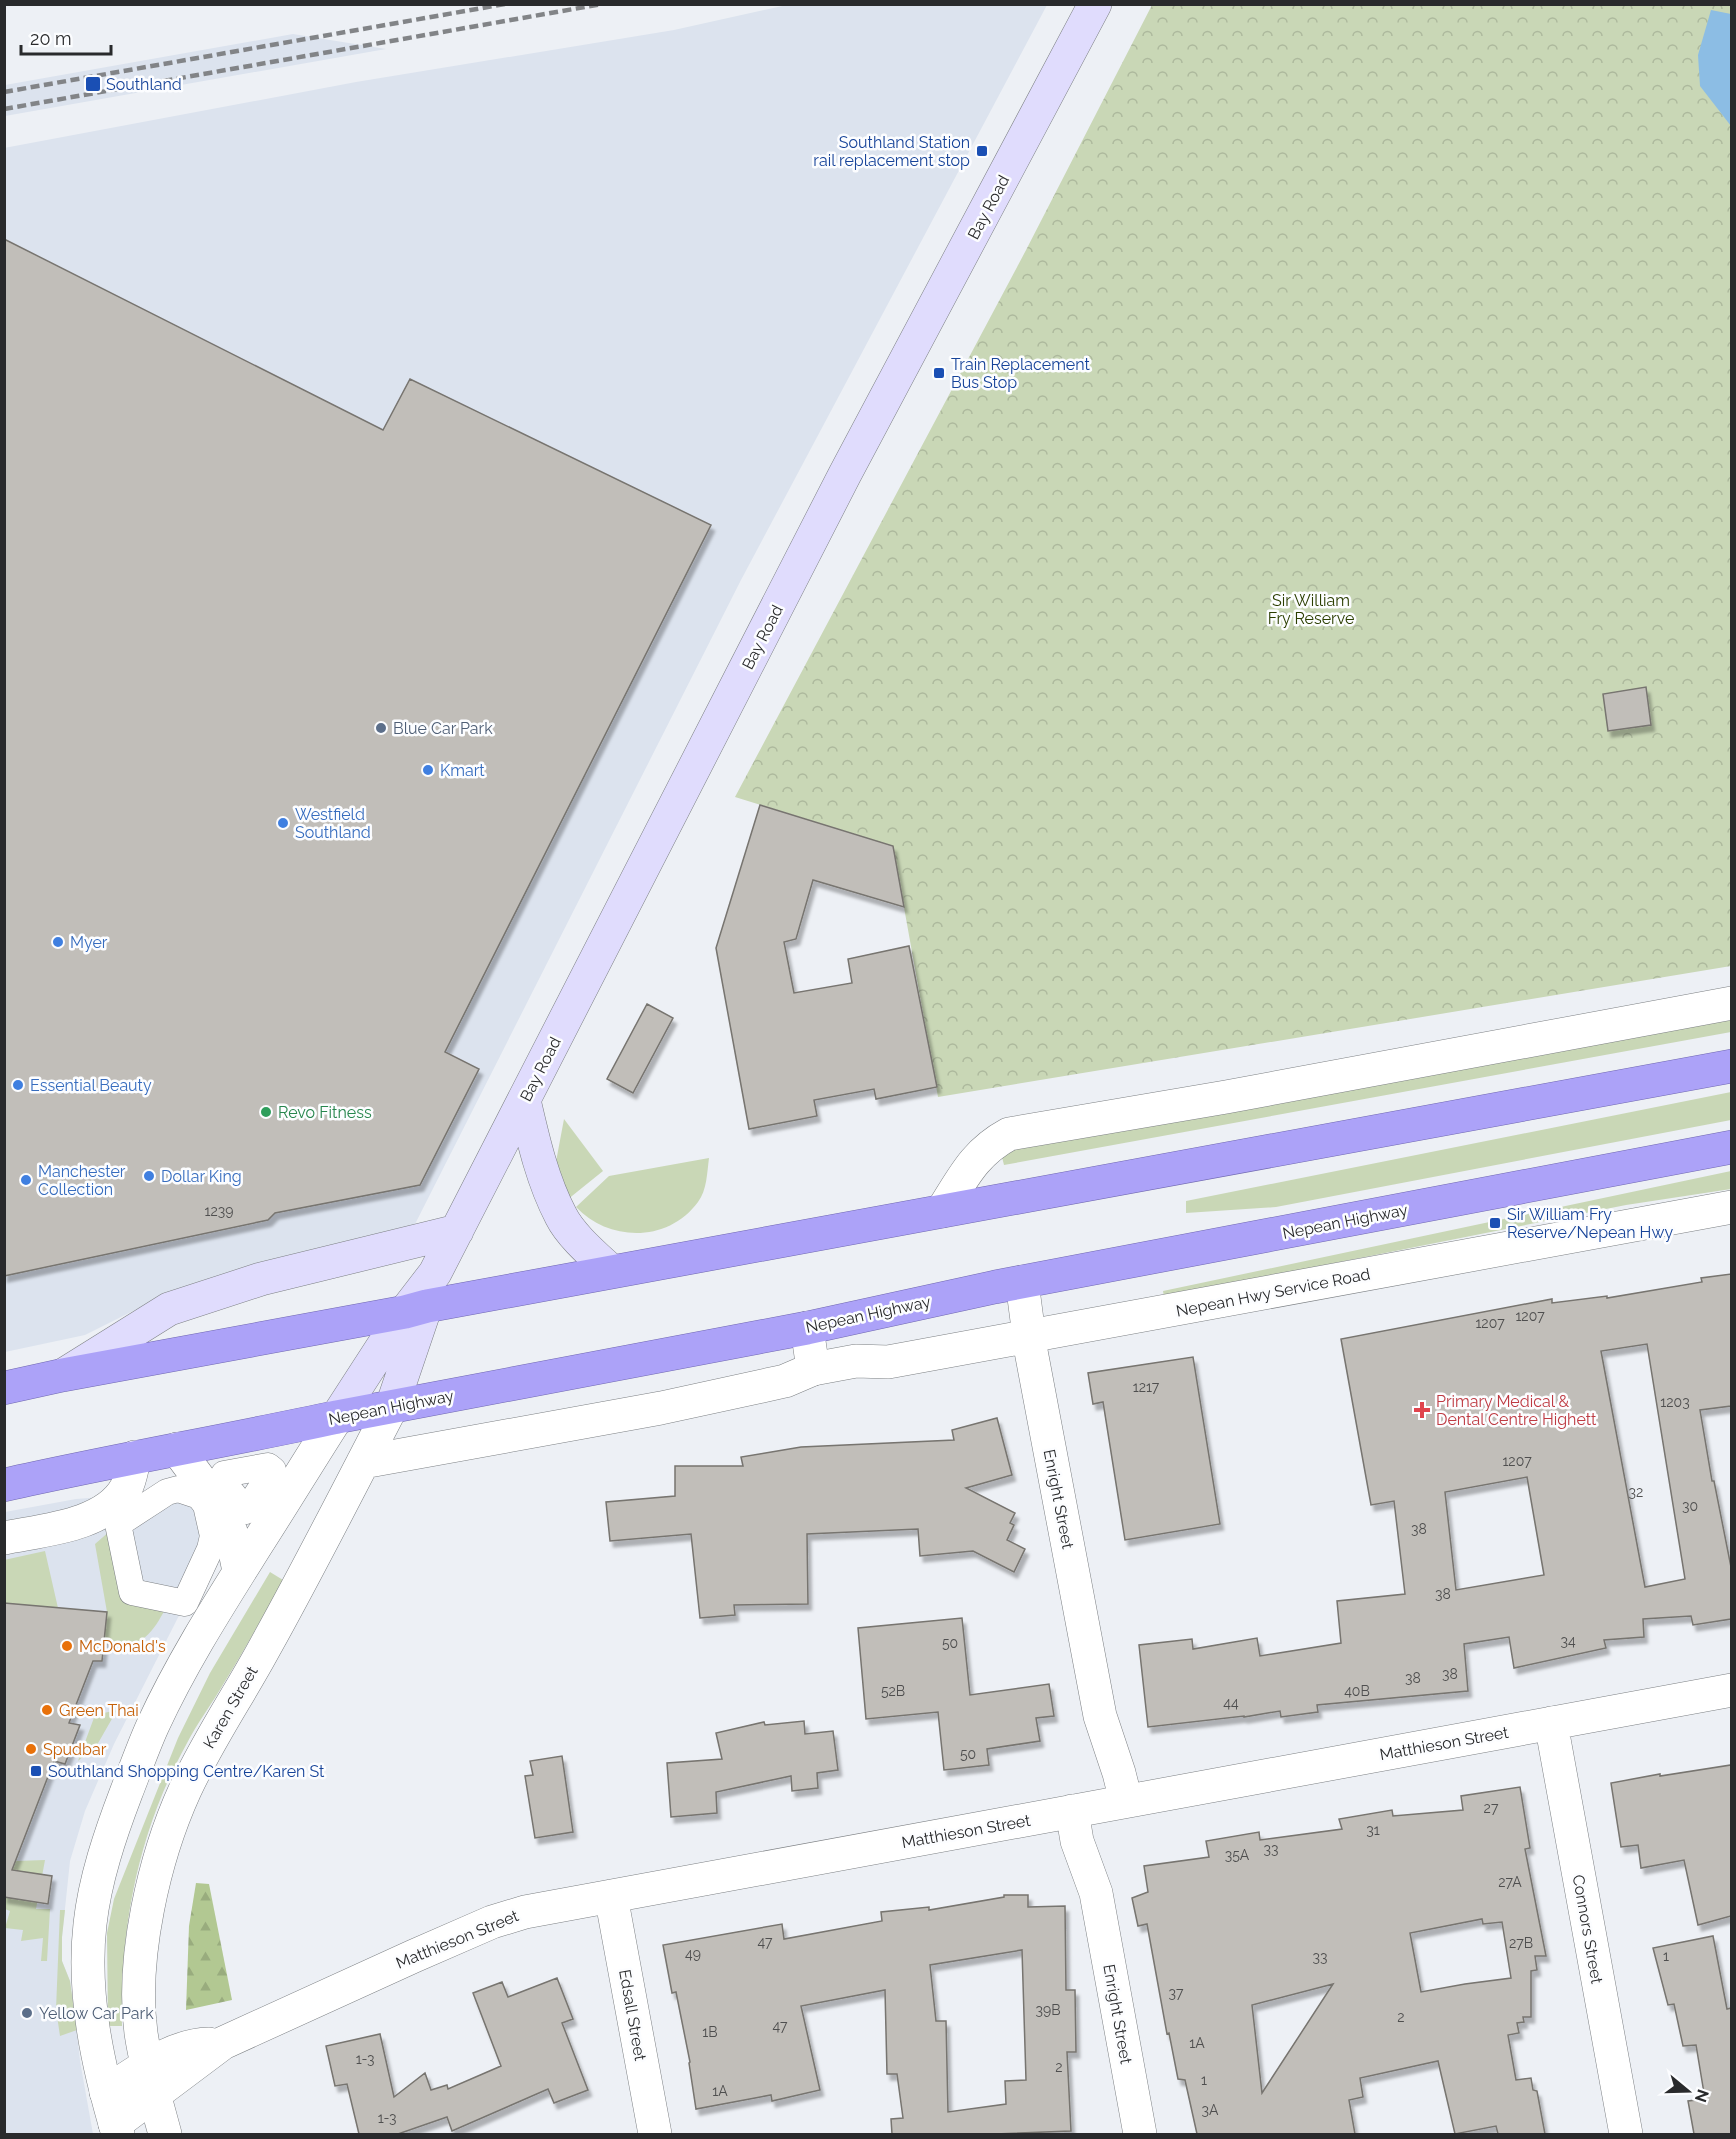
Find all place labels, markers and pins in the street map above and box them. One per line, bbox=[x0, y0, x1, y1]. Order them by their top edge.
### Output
marker: Southland bbox=[84, 75, 102, 93]
place label: Southland bbox=[106, 75, 182, 94]
place label: Southland Station rail replacement stop bbox=[813, 133, 970, 170]
marker: Southland Station rail replacement stop bbox=[975, 144, 989, 158]
place label: Train Replacement Bus Stop bbox=[951, 355, 1090, 392]
marker: Train Replacement Bus Stop bbox=[932, 366, 946, 380]
place label: Blue Car Park bbox=[393, 719, 493, 738]
marker: Blue Car Park bbox=[374, 721, 388, 735]
place label: Kmart bbox=[440, 761, 485, 780]
marker: Kmart bbox=[421, 763, 435, 777]
place label: Westfield Southland bbox=[295, 805, 371, 842]
marker: Westfield Southland bbox=[276, 816, 290, 830]
place label: Myer bbox=[70, 933, 108, 952]
marker: Myer bbox=[51, 935, 65, 949]
place label: Essential Beauty bbox=[30, 1076, 152, 1095]
marker: Essential Beauty bbox=[11, 1078, 25, 1092]
place label: Revo Fitness bbox=[278, 1103, 372, 1122]
marker: Revo Fitness bbox=[259, 1105, 273, 1119]
place label: Manchester Collection bbox=[38, 1162, 126, 1199]
place label: Dollar King bbox=[161, 1167, 242, 1186]
marker: Dollar King bbox=[142, 1169, 156, 1183]
marker: Manchester Collection bbox=[19, 1173, 33, 1187]
place label: Sir William Fry Reserve/Nepean Hwy bbox=[1507, 1205, 1673, 1242]
marker: Sir William Fry Reserve/Nepean Hwy bbox=[1488, 1216, 1502, 1230]
place label: Primary Medical & Dental Centre Highett bbox=[1436, 1392, 1597, 1429]
marker: Primary Medical & Dental Centre Highett bbox=[1413, 1401, 1431, 1419]
place label: McDonald's bbox=[79, 1637, 166, 1656]
marker: McDonald's bbox=[60, 1639, 74, 1653]
place label: Green Thai bbox=[59, 1701, 139, 1720]
marker: Green Thai bbox=[40, 1703, 54, 1717]
place label: Spudbar bbox=[43, 1740, 107, 1759]
marker: Spudbar bbox=[24, 1742, 38, 1756]
place label: Southland Shopping Centre/Karen St bbox=[48, 1762, 325, 1781]
marker: Southland Shopping Centre/Karen St bbox=[29, 1764, 43, 1778]
place label: Yellow Car Park bbox=[39, 2004, 154, 2023]
marker: Yellow Car Park bbox=[20, 2006, 34, 2020]

